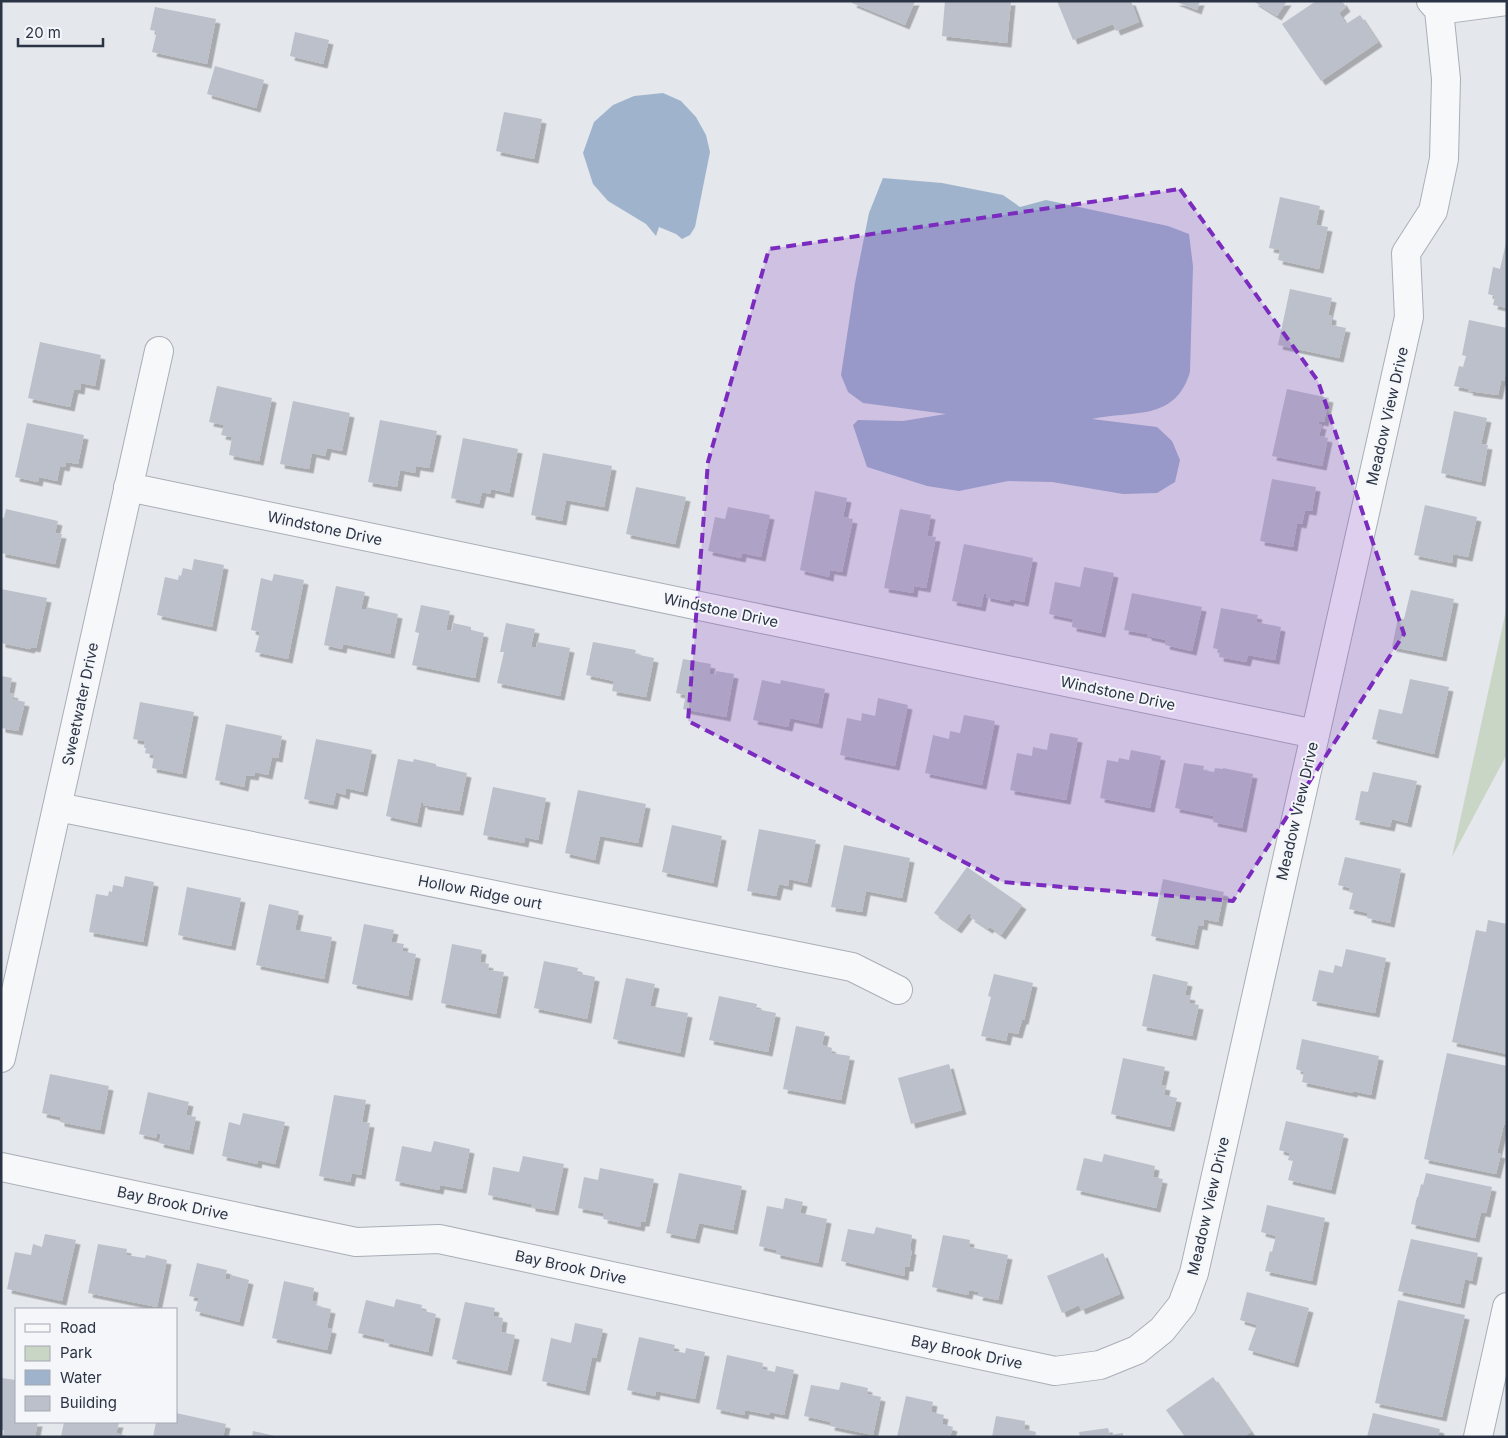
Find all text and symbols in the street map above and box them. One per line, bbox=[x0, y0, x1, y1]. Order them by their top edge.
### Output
scale bar bbox=[18, 15, 102, 47]
text: 20 m bbox=[25, 23, 61, 42]
street label: Meadow View Drive bbox=[1362, 345, 1412, 487]
street label: Windstone Drive bbox=[266, 507, 384, 549]
street label: Windstone Drive bbox=[662, 589, 780, 631]
street label: Sweetwater Drive bbox=[58, 641, 102, 767]
street label: Windstone Drive bbox=[1059, 672, 1177, 714]
street label: Meadow View Drive bbox=[1272, 740, 1322, 882]
street label: Hollow Ridge ourt bbox=[416, 871, 544, 913]
street label: Meadow View Drive bbox=[1183, 1135, 1233, 1277]
street label: Bay Brook Drive bbox=[115, 1182, 231, 1224]
street label: Bay Brook Drive bbox=[513, 1246, 629, 1288]
legend bbox=[15, 1308, 178, 1423]
text: Road bbox=[60, 1318, 96, 1337]
street label: Bay Brook Drive bbox=[909, 1331, 1025, 1373]
text: Park bbox=[60, 1343, 93, 1362]
text: Water bbox=[60, 1368, 102, 1387]
text: Building bbox=[60, 1393, 117, 1412]

